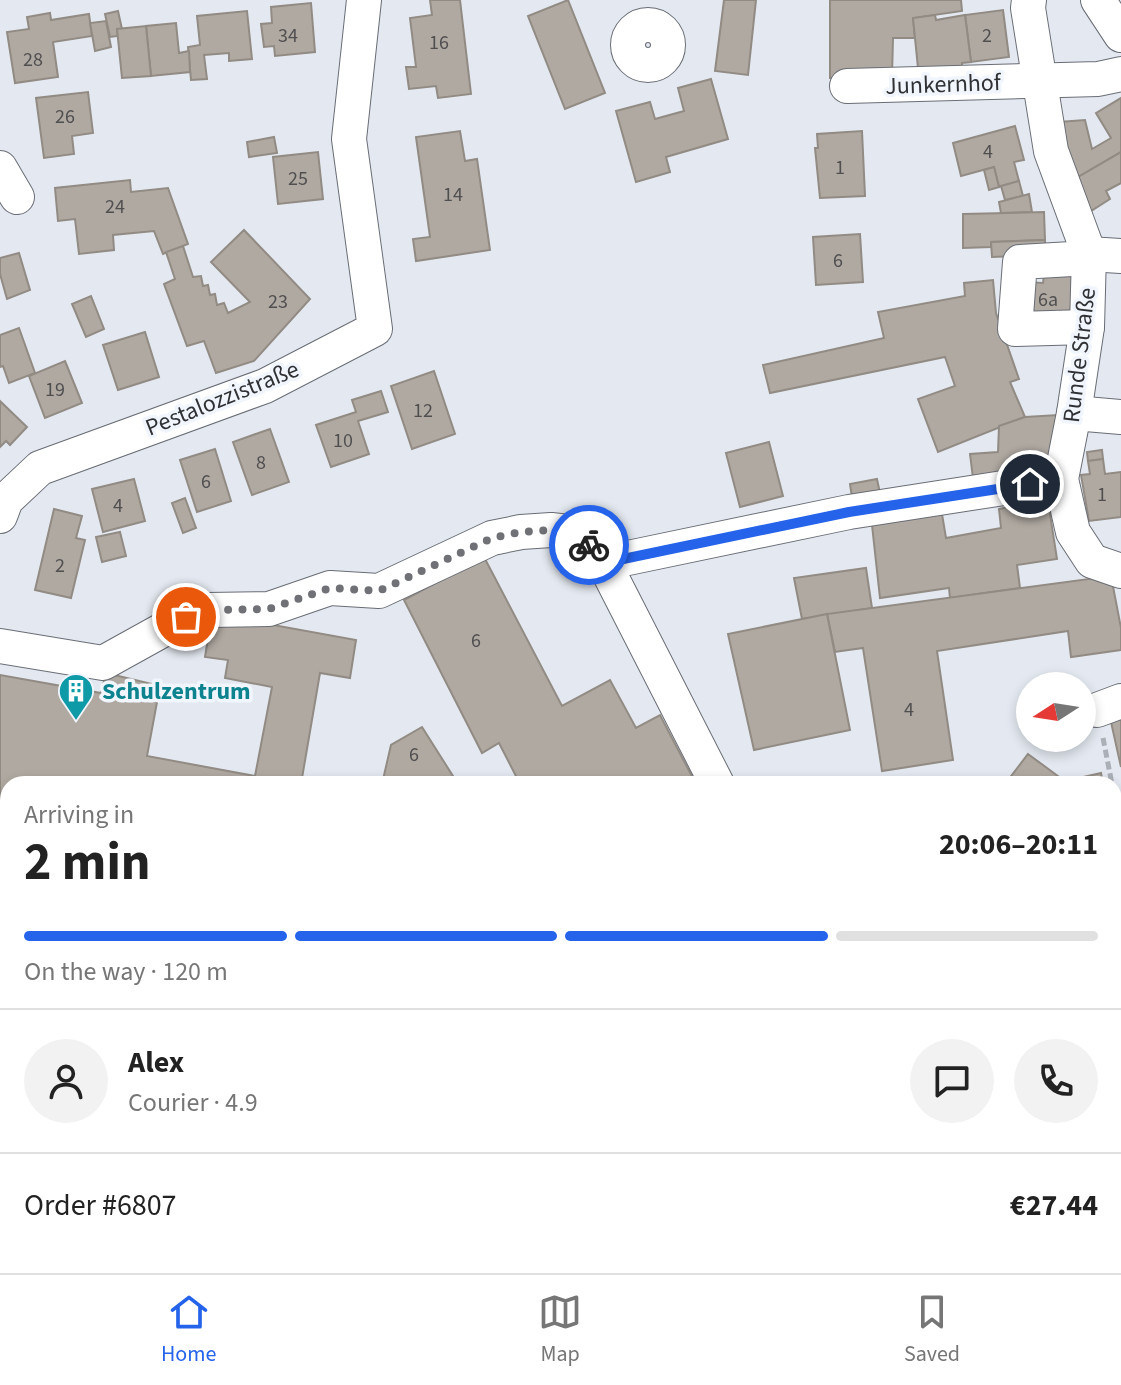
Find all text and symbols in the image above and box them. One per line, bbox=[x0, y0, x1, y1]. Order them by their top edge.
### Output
house number: 34 bbox=[278, 22, 298, 50]
house number: 2 bbox=[982, 22, 992, 50]
house number: 16 bbox=[429, 29, 449, 57]
house number: 28 bbox=[23, 46, 43, 74]
street label: Junkernhof bbox=[885, 65, 1002, 104]
house number: 26 bbox=[55, 103, 75, 131]
house number: 4 bbox=[983, 138, 993, 166]
house number: 1 bbox=[835, 154, 845, 182]
house number: 25 bbox=[288, 165, 308, 193]
house number: 14 bbox=[443, 181, 463, 209]
house number: 24 bbox=[105, 193, 125, 221]
house number: 6 bbox=[833, 247, 843, 275]
house number: 6a bbox=[1038, 286, 1058, 314]
street label: Runde Straße bbox=[1054, 286, 1105, 425]
house number: 23 bbox=[268, 288, 288, 316]
street label: Pestalozzistraße bbox=[140, 352, 304, 445]
house number: 19 bbox=[45, 376, 65, 404]
house number: 12 bbox=[413, 397, 433, 425]
house number: 10 bbox=[333, 427, 353, 455]
house number: 8 bbox=[256, 449, 266, 477]
pin bbox=[996, 450, 1064, 518]
icon: home bbox=[1008, 462, 1052, 506]
house number: 6 bbox=[201, 468, 211, 496]
house number: 1 bbox=[1097, 481, 1107, 509]
house number: 4 bbox=[113, 492, 123, 520]
courier bbox=[549, 505, 629, 585]
icon: bike bbox=[567, 523, 611, 567]
house number: 2 bbox=[55, 552, 65, 580]
pin bbox=[152, 583, 220, 651]
icon: bag bbox=[164, 595, 208, 639]
house number: 6 bbox=[471, 627, 481, 655]
building icon: Schulzentrum bbox=[57, 672, 95, 722]
north arrow bbox=[1016, 672, 1096, 752]
map controls bbox=[1016, 672, 1096, 752]
place label: Schulzentrum bbox=[102, 674, 251, 709]
house number: 4 bbox=[904, 696, 914, 724]
house number: 6 bbox=[409, 741, 419, 769]
text: Arriving in bbox=[24, 796, 134, 833]
text: 20:06–20:11 bbox=[939, 823, 1098, 866]
text: 2 min bbox=[24, 826, 151, 900]
text: On the way · 120 m bbox=[24, 953, 228, 990]
button: person bbox=[24, 1039, 108, 1123]
button: chat bbox=[910, 1039, 994, 1123]
button: phone bbox=[1014, 1039, 1098, 1123]
text: Alex bbox=[128, 1041, 184, 1084]
text: Courier · 4.9 bbox=[128, 1084, 258, 1121]
text: Order #6807 bbox=[24, 1184, 177, 1227]
text: €27.44 bbox=[1010, 1184, 1098, 1227]
tab: Home bbox=[161, 1290, 216, 1370]
tab: Map bbox=[538, 1290, 582, 1370]
tab: Saved bbox=[904, 1290, 960, 1370]

